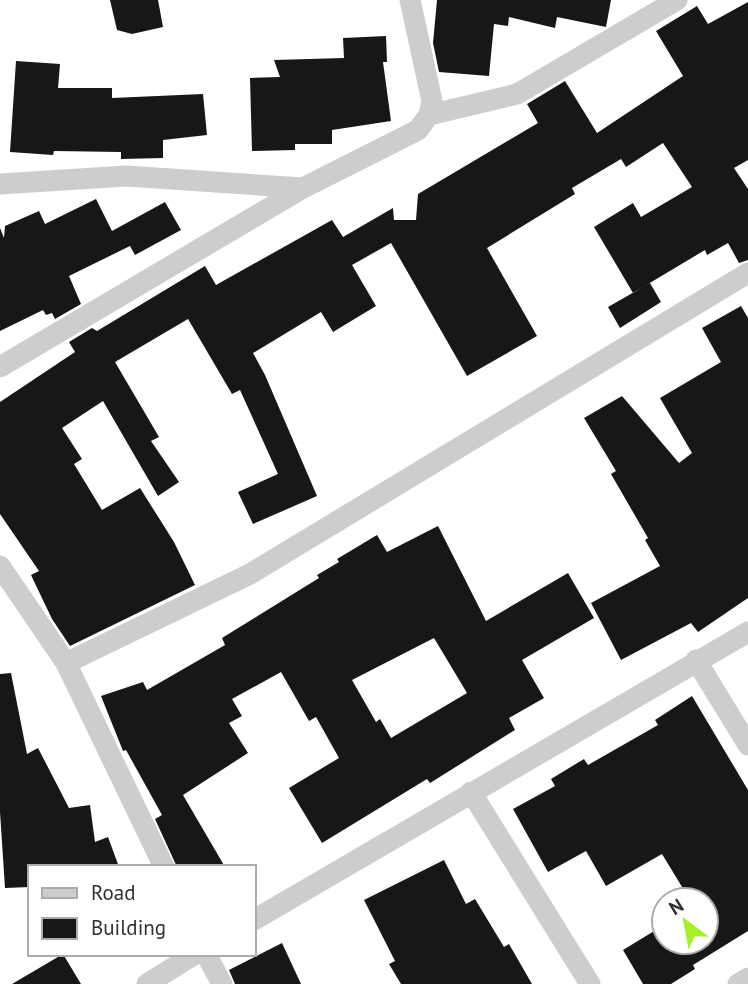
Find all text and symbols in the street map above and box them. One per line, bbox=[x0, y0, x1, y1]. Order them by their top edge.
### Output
legend bbox=[28, 865, 256, 956]
text: Road bbox=[91, 879, 135, 906]
north arrow bbox=[650, 886, 720, 956]
text: N bbox=[664, 893, 688, 920]
text: Building bbox=[91, 914, 166, 941]

